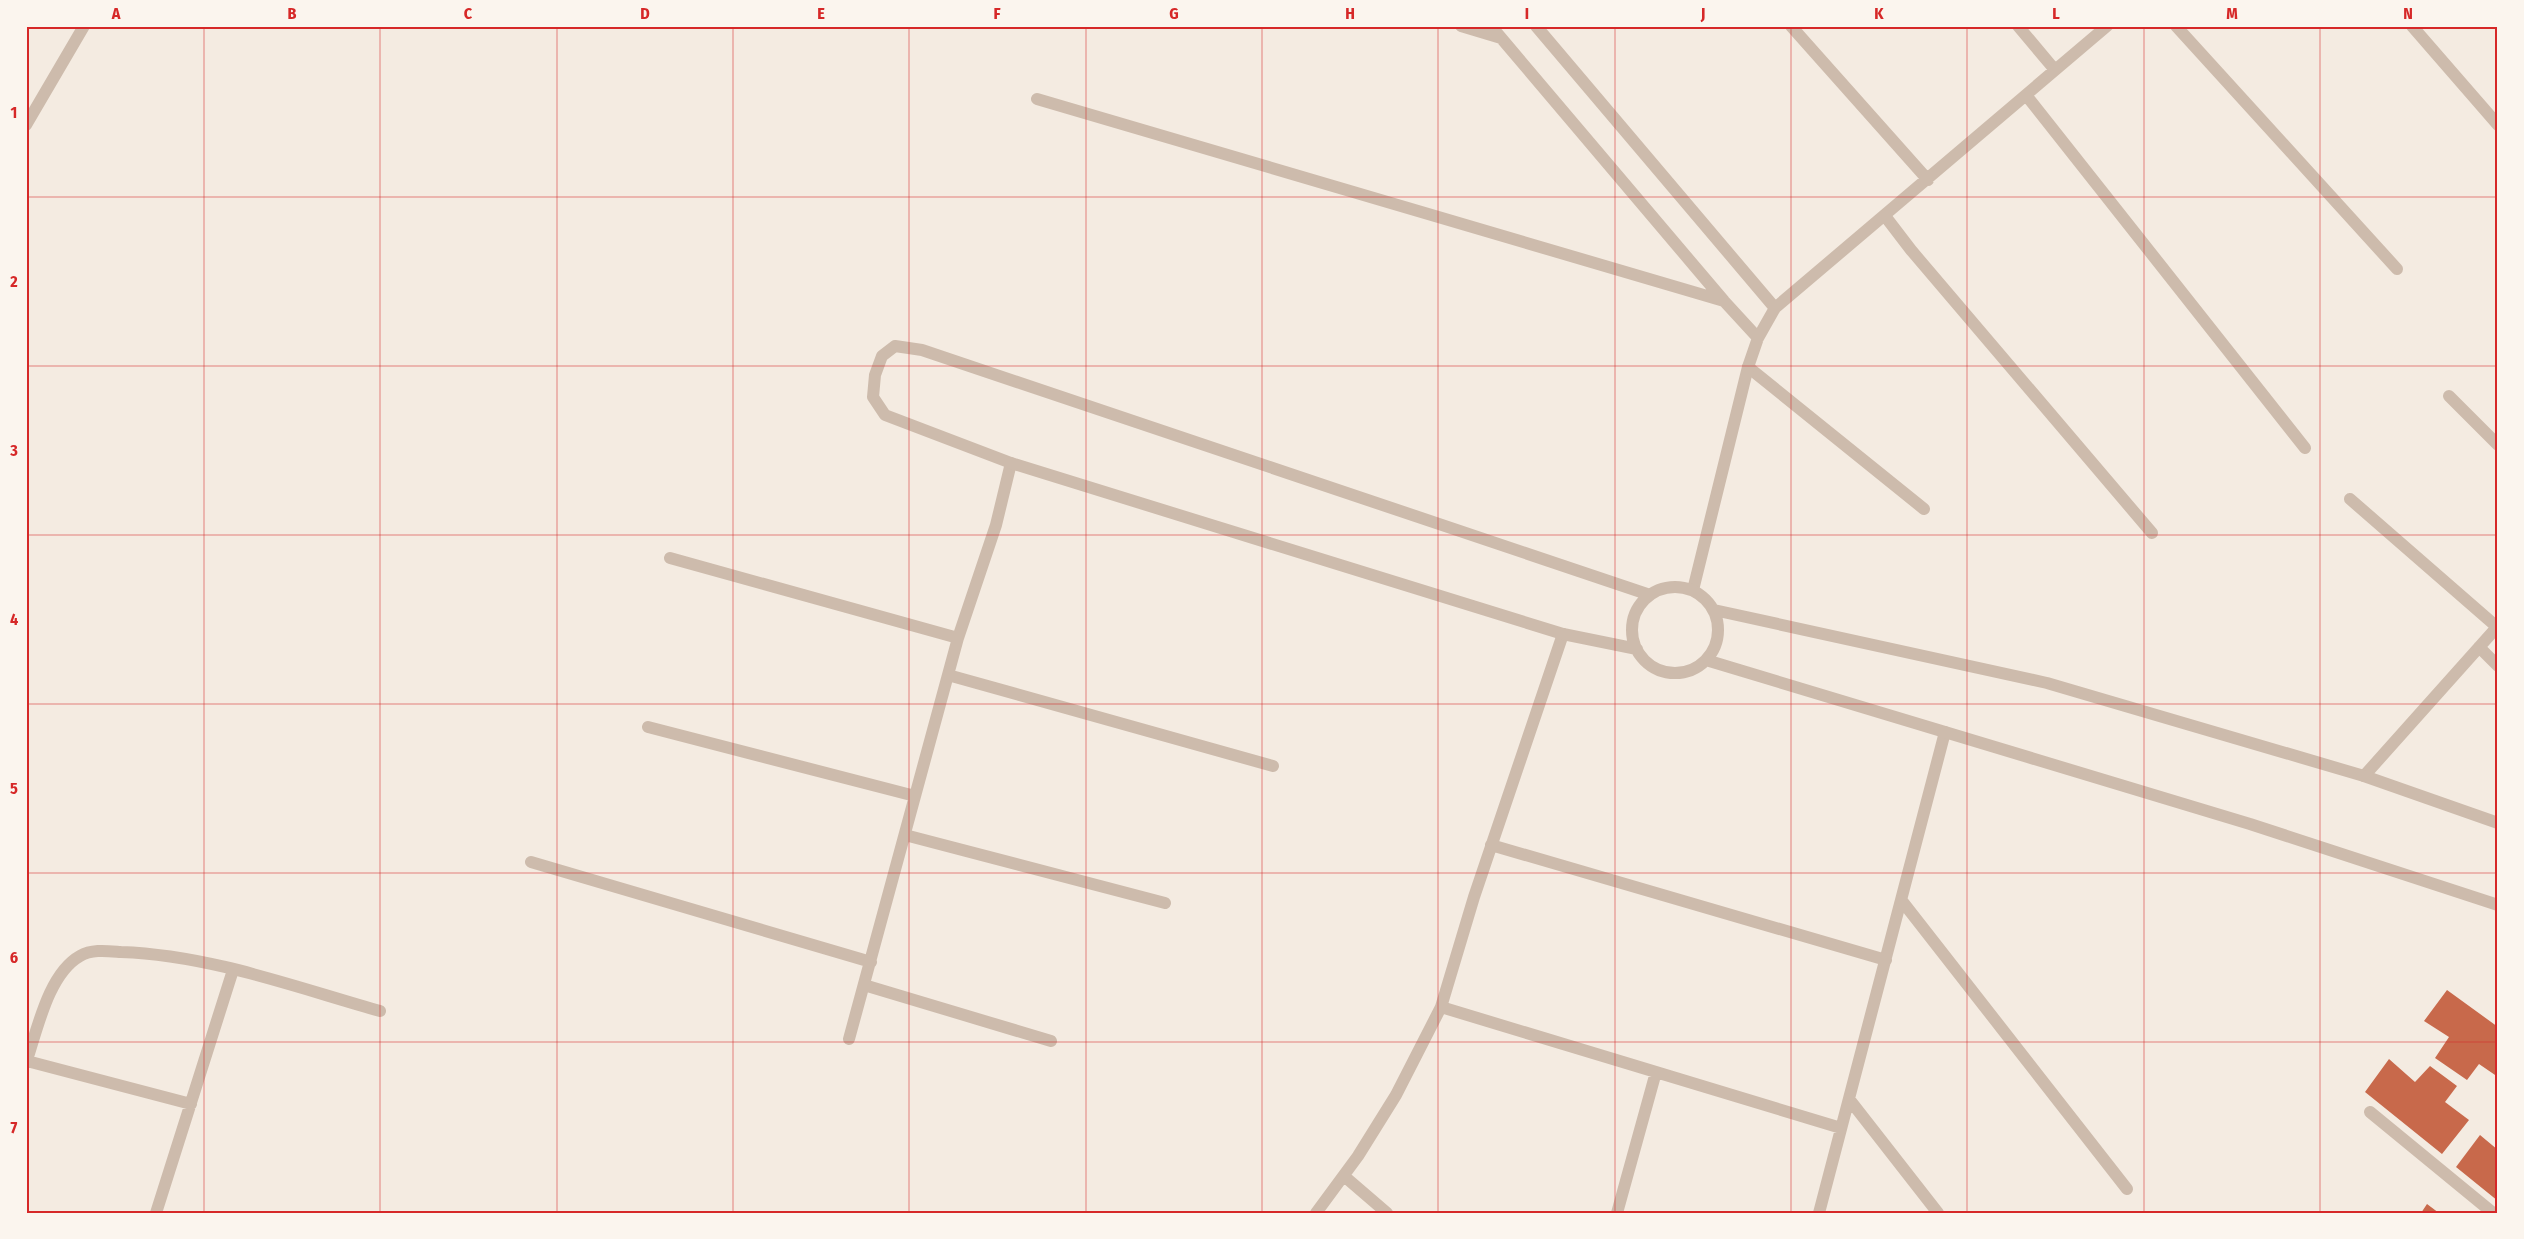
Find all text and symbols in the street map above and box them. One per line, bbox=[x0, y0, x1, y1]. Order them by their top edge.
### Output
text: A bbox=[111, 4, 121, 23]
text: B bbox=[288, 4, 297, 23]
text: C bbox=[464, 4, 473, 23]
text: D bbox=[640, 4, 650, 23]
text: E bbox=[817, 4, 825, 23]
text: F bbox=[993, 4, 1001, 23]
text: G bbox=[1169, 4, 1179, 23]
text: H bbox=[1345, 4, 1355, 23]
text: I bbox=[1525, 4, 1529, 23]
text: J bbox=[1700, 4, 1705, 23]
text: K bbox=[1874, 4, 1884, 23]
text: L bbox=[2052, 4, 2060, 23]
text: M bbox=[2226, 4, 2238, 23]
text: N bbox=[2403, 4, 2413, 23]
text: 1 bbox=[11, 103, 17, 122]
text: 2 bbox=[9, 272, 18, 291]
text: 3 bbox=[9, 441, 18, 460]
text: 4 bbox=[10, 610, 18, 629]
text: 5 bbox=[10, 779, 18, 798]
text: 6 bbox=[10, 948, 18, 967]
text: 7 bbox=[11, 1118, 18, 1137]

